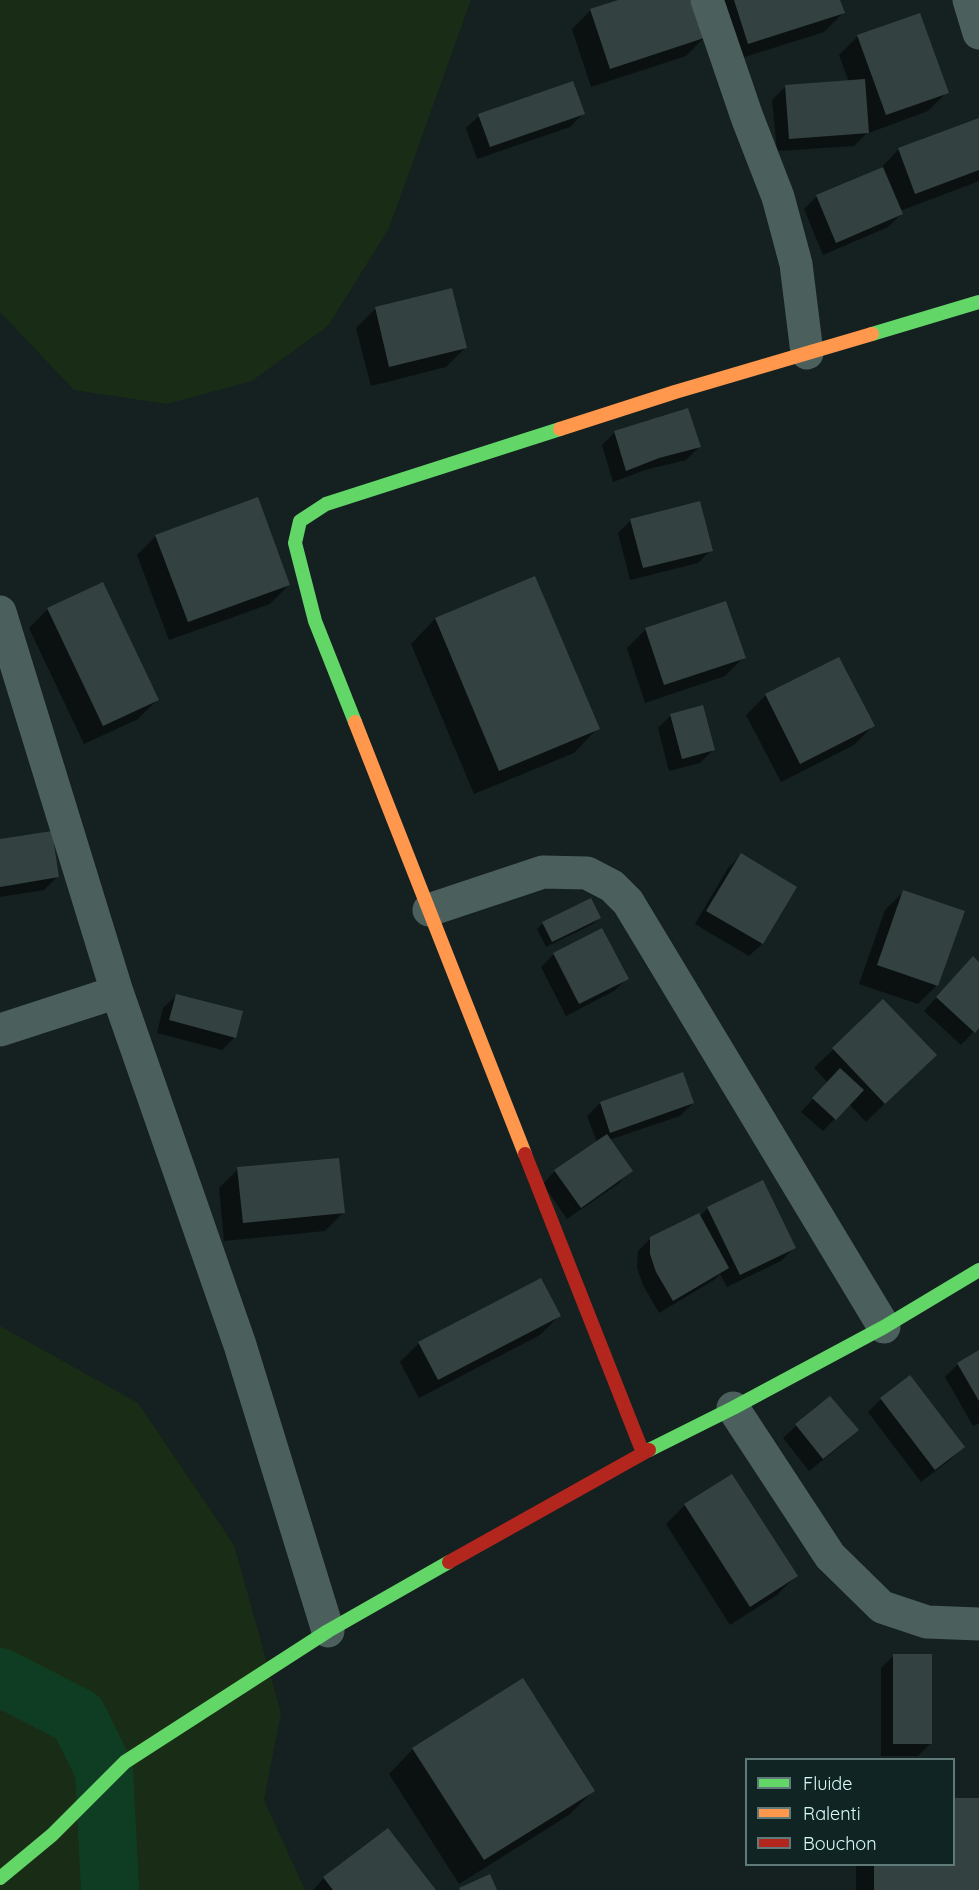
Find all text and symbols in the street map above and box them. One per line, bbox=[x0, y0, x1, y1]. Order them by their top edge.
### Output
legend bbox=[745, 1758, 955, 1866]
text: Fluide bbox=[803, 1772, 852, 1795]
text: Ralenti bbox=[803, 1802, 861, 1825]
text: Bouchon bbox=[803, 1832, 877, 1855]

